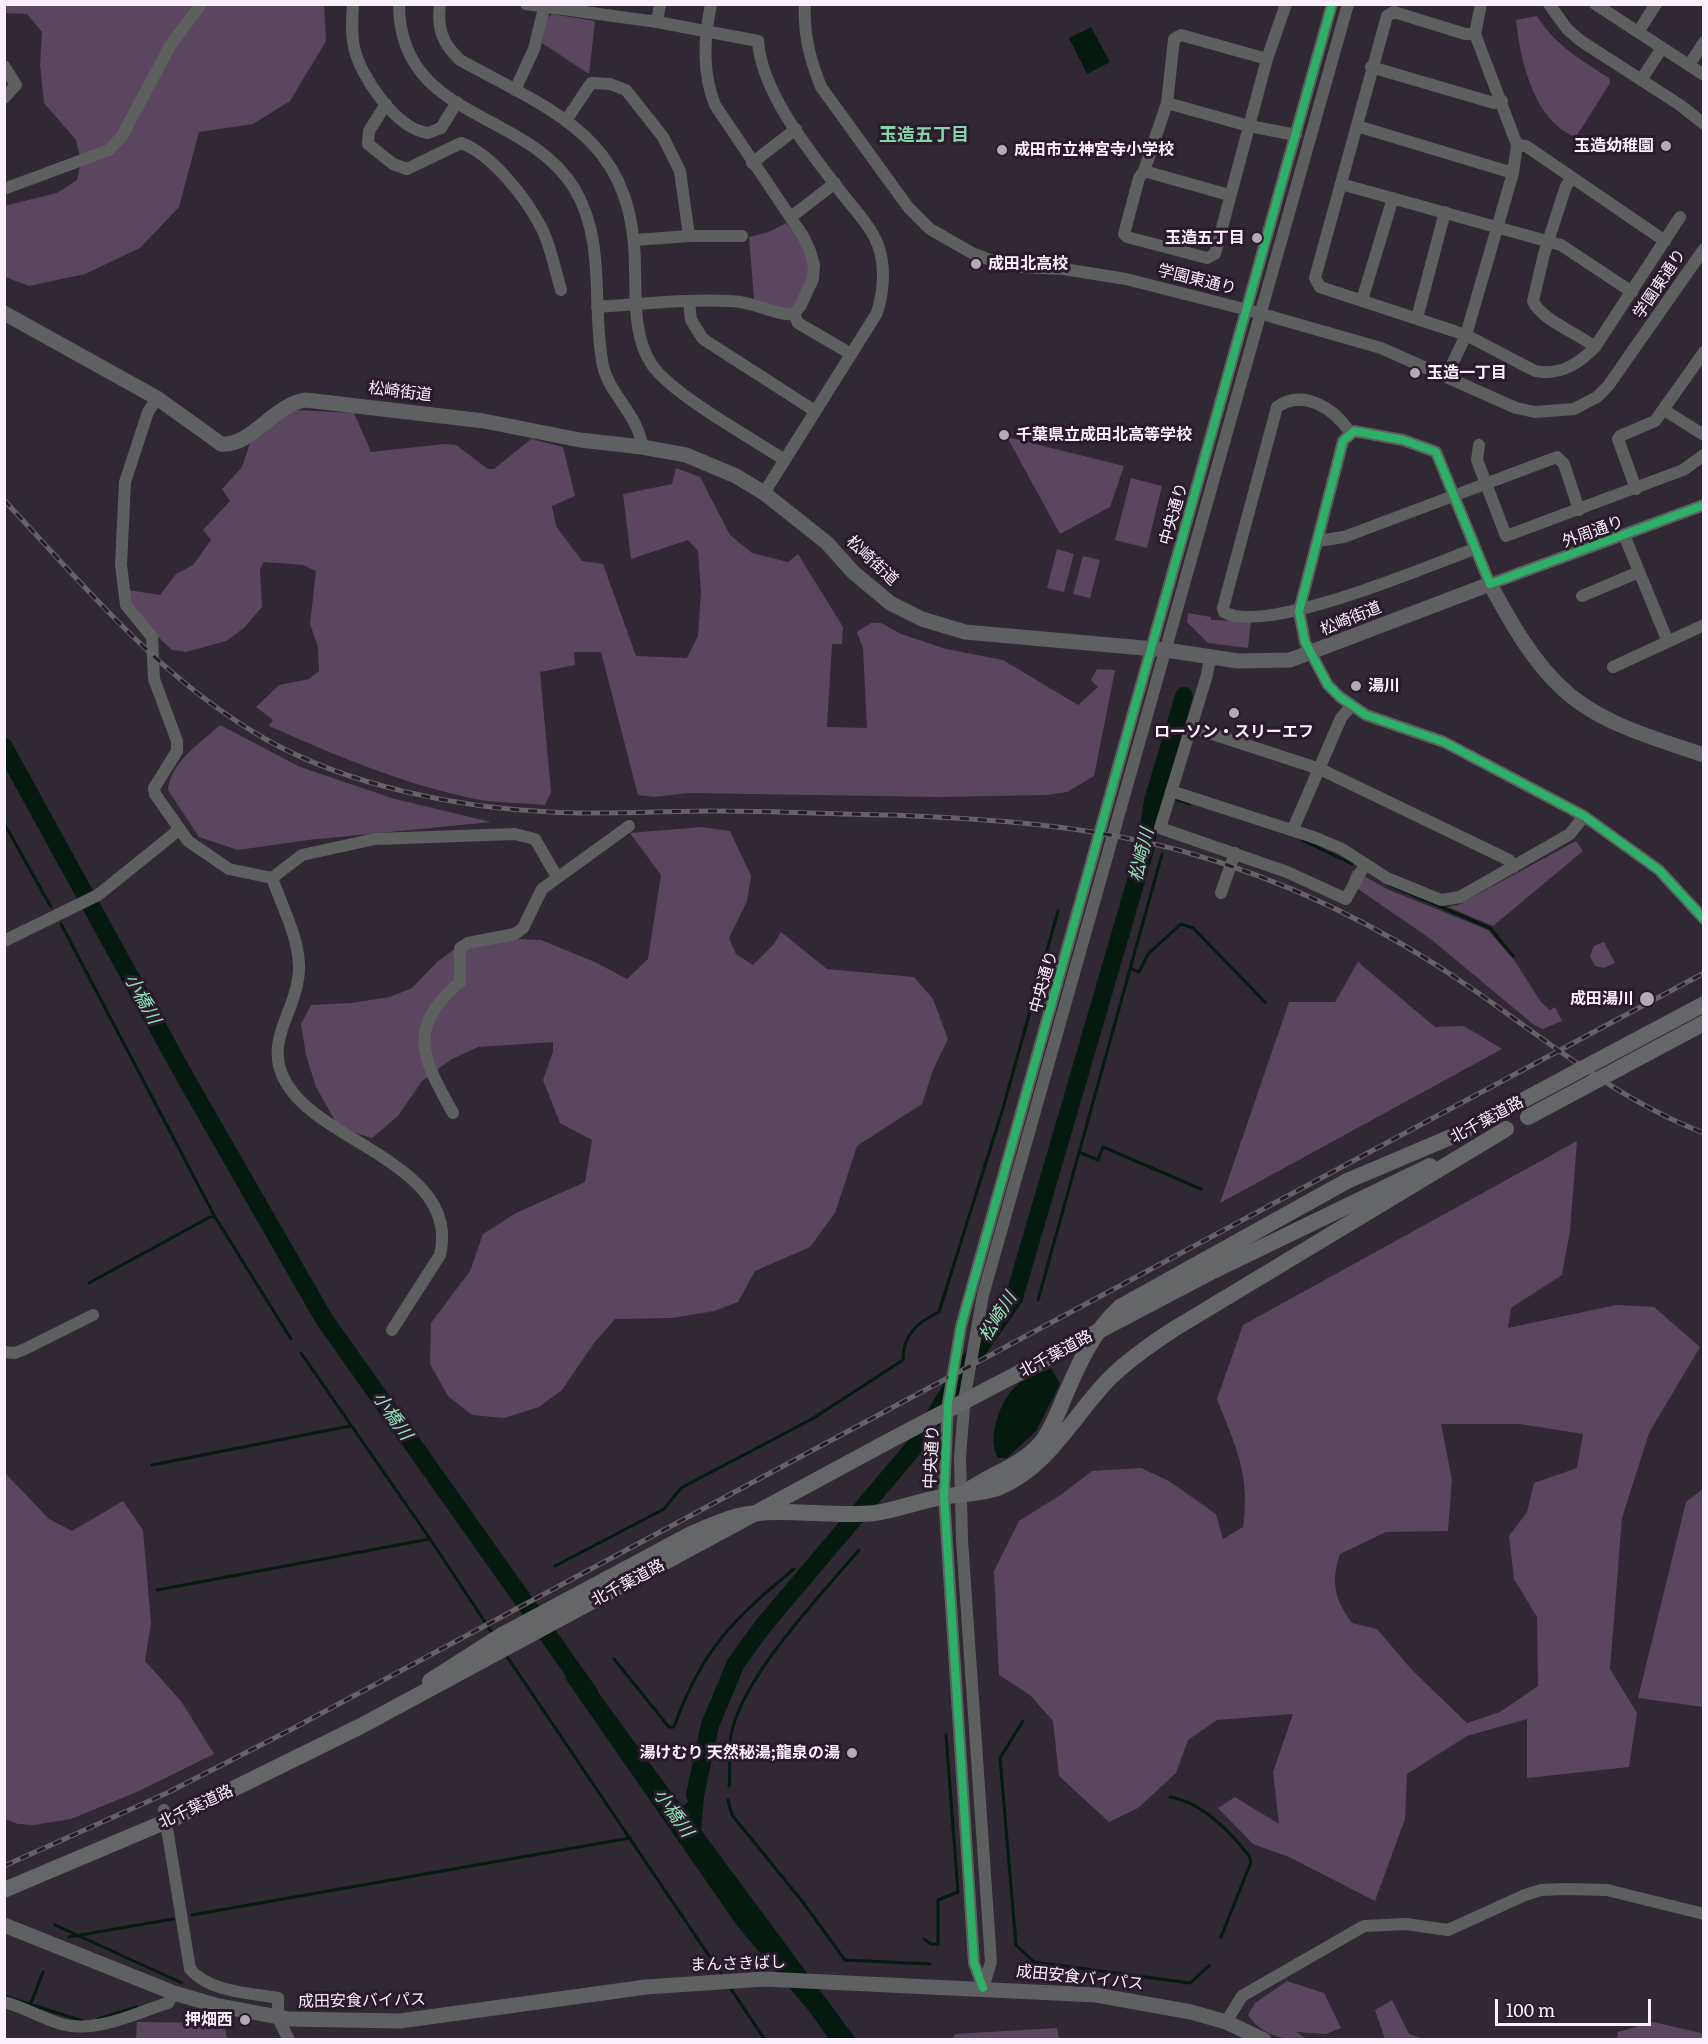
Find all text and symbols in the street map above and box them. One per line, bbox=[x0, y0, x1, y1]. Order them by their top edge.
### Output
district label: 玉造五丁目 bbox=[879, 125, 969, 147]
place label: 玉造幼稚園 bbox=[1574, 136, 1654, 156]
marker: 玉造幼稚園 bbox=[1659, 139, 1673, 153]
place label: 成田市立神宮寺小学校 bbox=[1014, 140, 1174, 160]
marker: 成田市立神宮寺小学校 bbox=[995, 143, 1009, 157]
place label: 玉造五丁目 bbox=[1165, 228, 1245, 248]
marker: 玉造五丁目 bbox=[1250, 231, 1264, 245]
street label: 学園東通り bbox=[1630, 245, 1690, 323]
place label: 成田北高校 bbox=[988, 254, 1068, 274]
marker: 成田北高校 bbox=[969, 257, 983, 271]
street label: 学園東通り bbox=[1156, 261, 1238, 299]
place label: 玉造一丁目 bbox=[1427, 363, 1507, 383]
marker: 玉造一丁目 bbox=[1408, 366, 1422, 380]
street label: 松崎街道 bbox=[367, 379, 433, 405]
place label: 千葉県立成田北高等学校 bbox=[1016, 425, 1192, 445]
marker: 千葉県立成田北高等学校 bbox=[997, 428, 1011, 442]
street label: 中央通り bbox=[1156, 481, 1192, 547]
street label: 外周通り bbox=[1560, 512, 1626, 552]
street label: 松崎街道 bbox=[842, 532, 902, 590]
street label: 松崎街道 bbox=[1318, 598, 1384, 640]
place label: 湯川 bbox=[1368, 676, 1400, 696]
marker: 湯川 bbox=[1349, 679, 1363, 693]
marker: ローソン・スリーエフ bbox=[1227, 706, 1241, 720]
place label: ローソン・スリーエフ bbox=[1154, 722, 1314, 742]
water label: 松崎川 bbox=[1125, 826, 1159, 884]
street label: 中央通り bbox=[1026, 949, 1062, 1015]
water label: 小橋川 bbox=[119, 970, 165, 1028]
place label: 成田湯川 bbox=[1570, 989, 1634, 1009]
marker: 成田湯川 bbox=[1638, 990, 1656, 1008]
street label: 北千葉道路 bbox=[1447, 1093, 1527, 1147]
water label: 松崎川 bbox=[975, 1288, 1021, 1346]
street label: 北千葉道路 bbox=[1016, 1327, 1096, 1381]
water label: 小橋川 bbox=[368, 1388, 416, 1444]
street label: 中央通り bbox=[921, 1425, 943, 1489]
street label: 北千葉道路 bbox=[588, 1556, 668, 1610]
place label: 湯けむり 天然秘湯;龍泉の湯 bbox=[640, 1743, 840, 1763]
marker: 湯けむり 天然秘湯;龍泉の湯 bbox=[845, 1746, 859, 1760]
street label: 北千葉道路 bbox=[156, 1781, 236, 1833]
water label: 小橋川 bbox=[649, 1785, 697, 1841]
street label: まんさきばし bbox=[690, 1953, 786, 1975]
street label: 成田安食バイパス bbox=[1015, 1962, 1145, 1994]
scale bar bbox=[1498, 1987, 1654, 2025]
street label: 成田安食バイパス bbox=[298, 1990, 426, 2012]
text: 100 m bbox=[1506, 1996, 1555, 2023]
place label: 押畑西 bbox=[185, 2010, 233, 2030]
marker: 押畑西 bbox=[238, 2013, 252, 2027]

